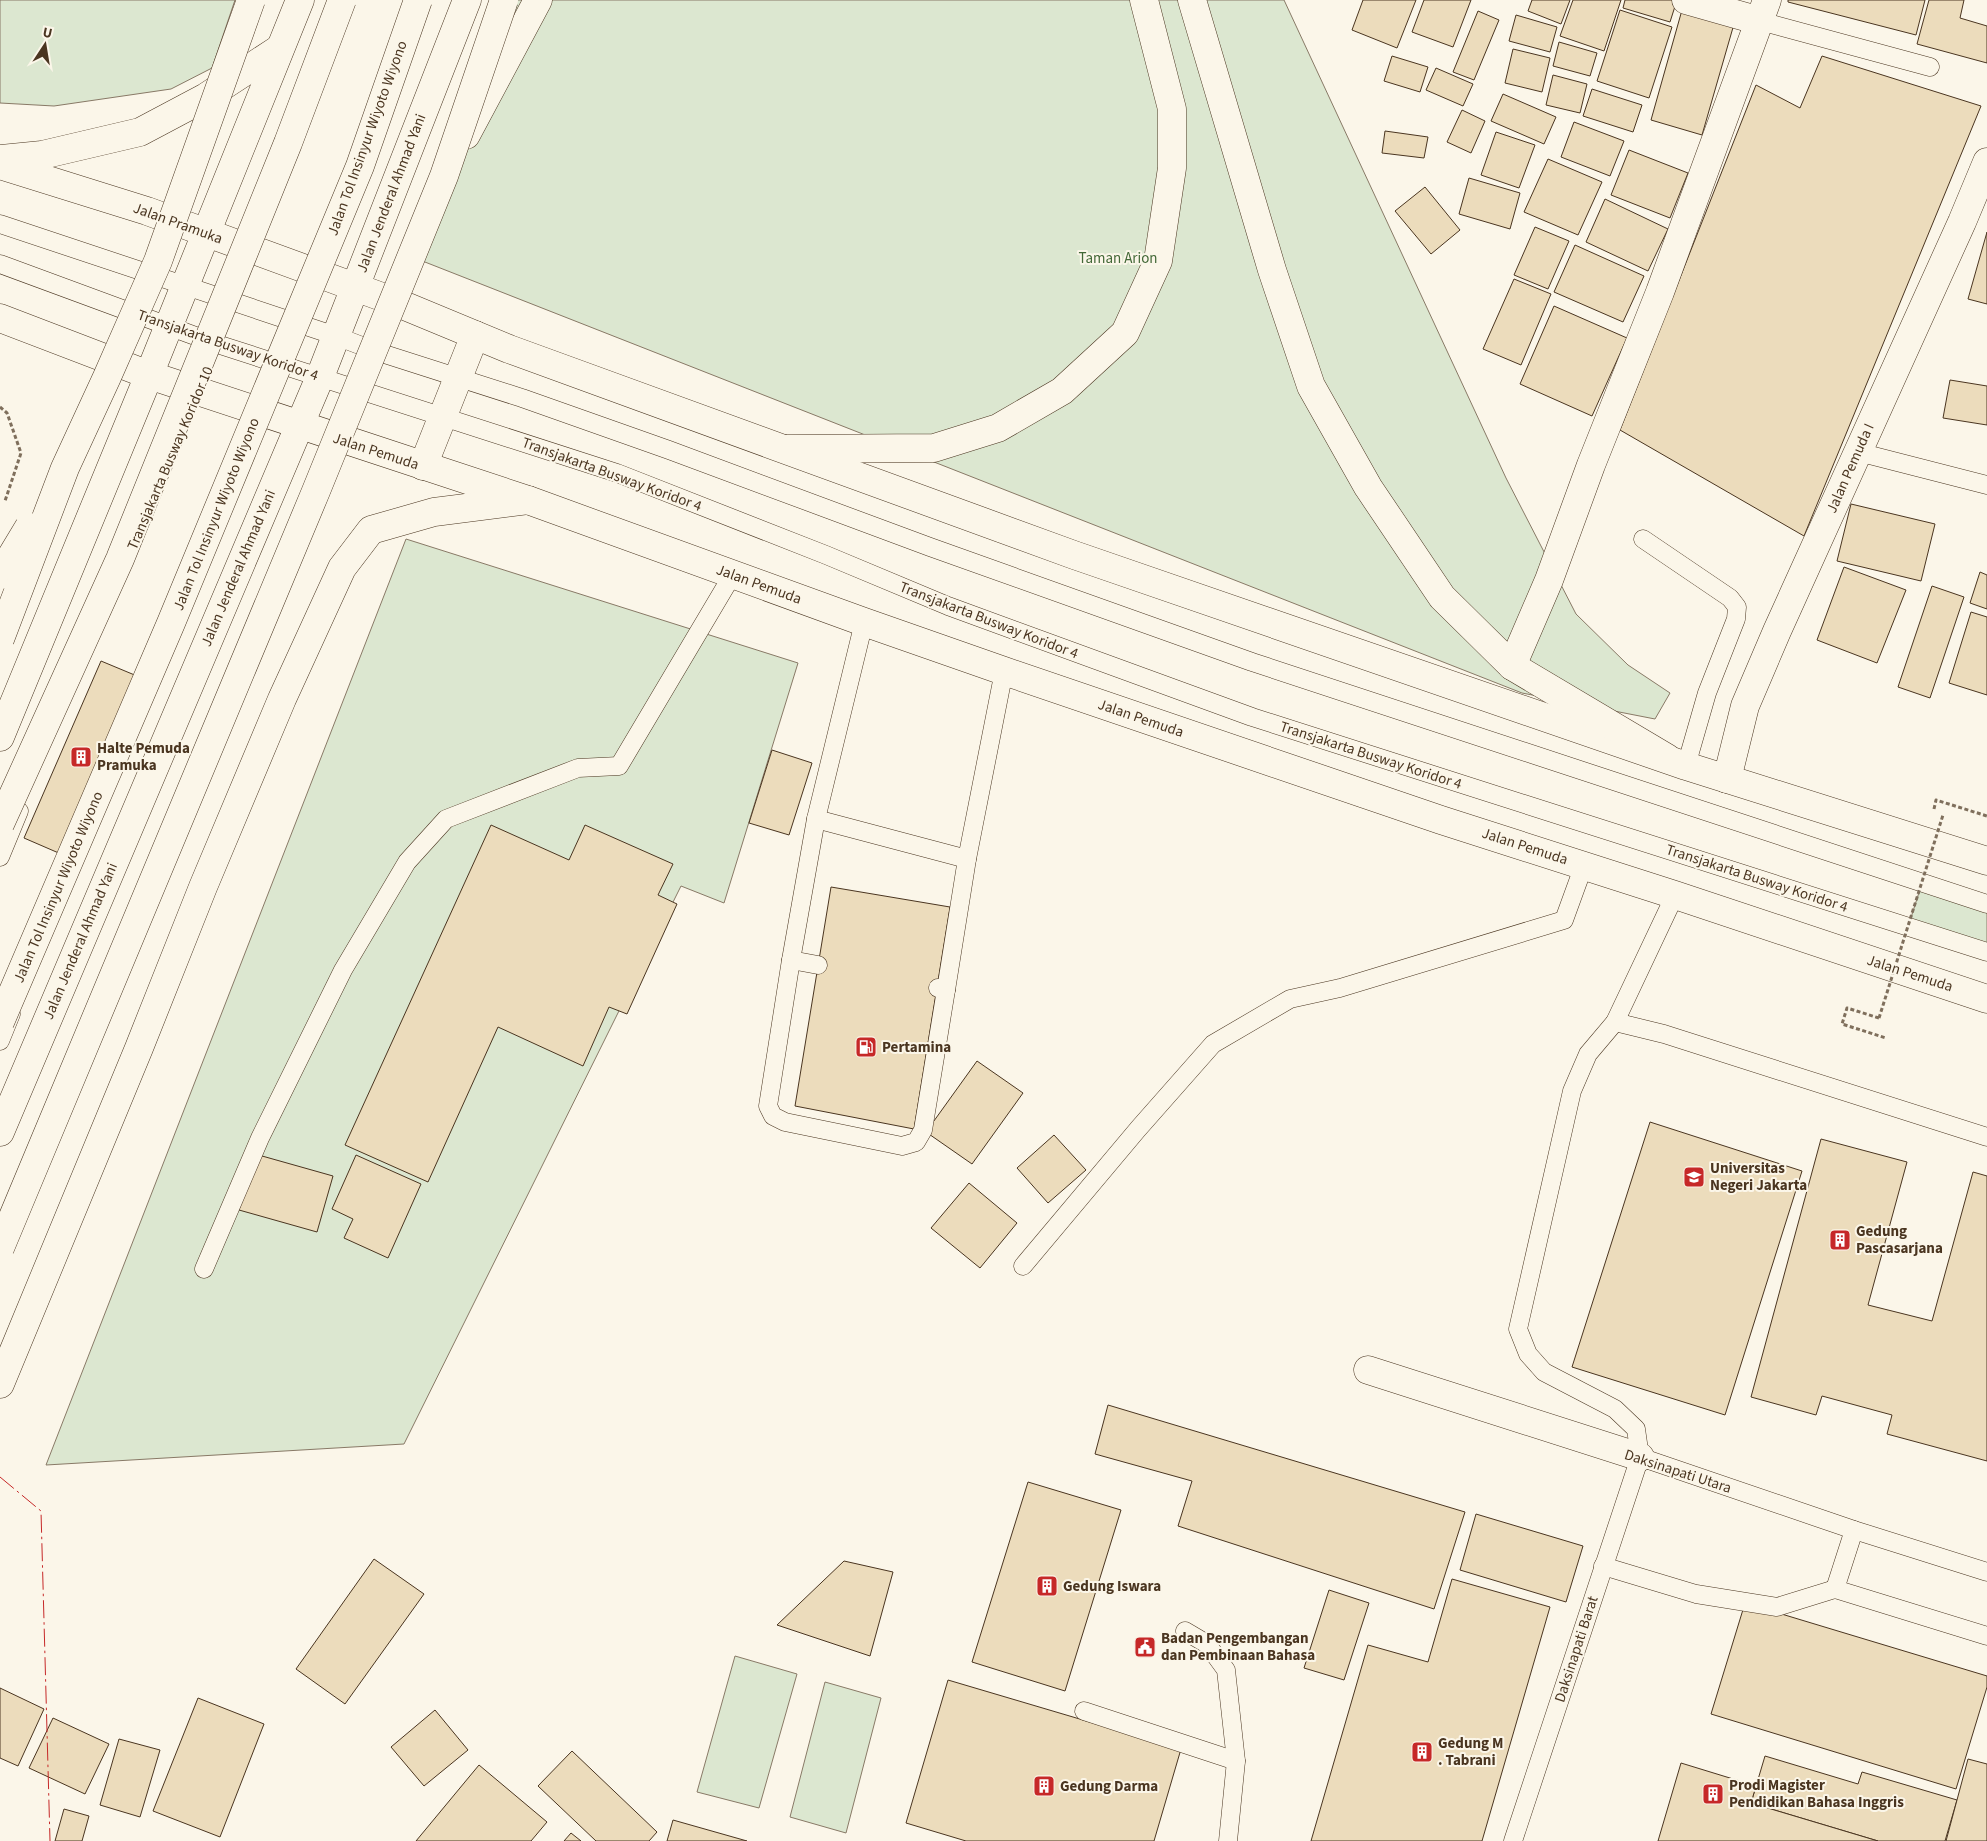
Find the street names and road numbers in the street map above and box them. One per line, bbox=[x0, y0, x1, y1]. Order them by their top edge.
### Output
street label: Jalan Tol Insinyur Wiyoto Wiyono bbox=[322, 38, 413, 239]
street label: Jalan Jenderal Ahmad Yani bbox=[351, 111, 431, 276]
street label: Jalan Pramuka bbox=[130, 198, 225, 249]
street label: Transjakarta Busway Koridor 4 bbox=[135, 305, 322, 387]
street label: Transjakarta Busway Koridor 10 bbox=[122, 363, 219, 553]
street label: Jalan Tol Insinyur Wiyoto Wiyono bbox=[168, 415, 265, 614]
street label: Jalan Pemuda I bbox=[1821, 420, 1880, 516]
street label: Jalan Pemuda bbox=[330, 428, 422, 475]
street label: Transjakarta Busway Koridor 4 bbox=[519, 432, 705, 517]
street label: Jalan Jenderal Ahmad Yani bbox=[196, 487, 281, 650]
street label: Jalan Pemuda bbox=[713, 559, 804, 610]
street label: Transjakarta Busway Koridor 4 bbox=[896, 577, 1082, 665]
street label: Jalan Pemuda bbox=[1095, 694, 1187, 743]
street label: Transjakarta Busway Koridor 4 bbox=[1277, 716, 1465, 795]
street label: Jalan Tol Insinyur Wiyoto Wiyono bbox=[9, 788, 108, 986]
street label: Jalan Pemuda bbox=[1479, 823, 1571, 870]
street label: Transjakarta Busway Koridor 4 bbox=[1663, 839, 1851, 918]
street label: Jalan Jenderal Ahmad Yani bbox=[38, 860, 123, 1023]
street label: Jalan Pemuda bbox=[1864, 950, 1956, 997]
street label: Daksinapati Utara bbox=[1622, 1444, 1734, 1499]
street label: Daksinapati Barat bbox=[1549, 1593, 1604, 1705]

